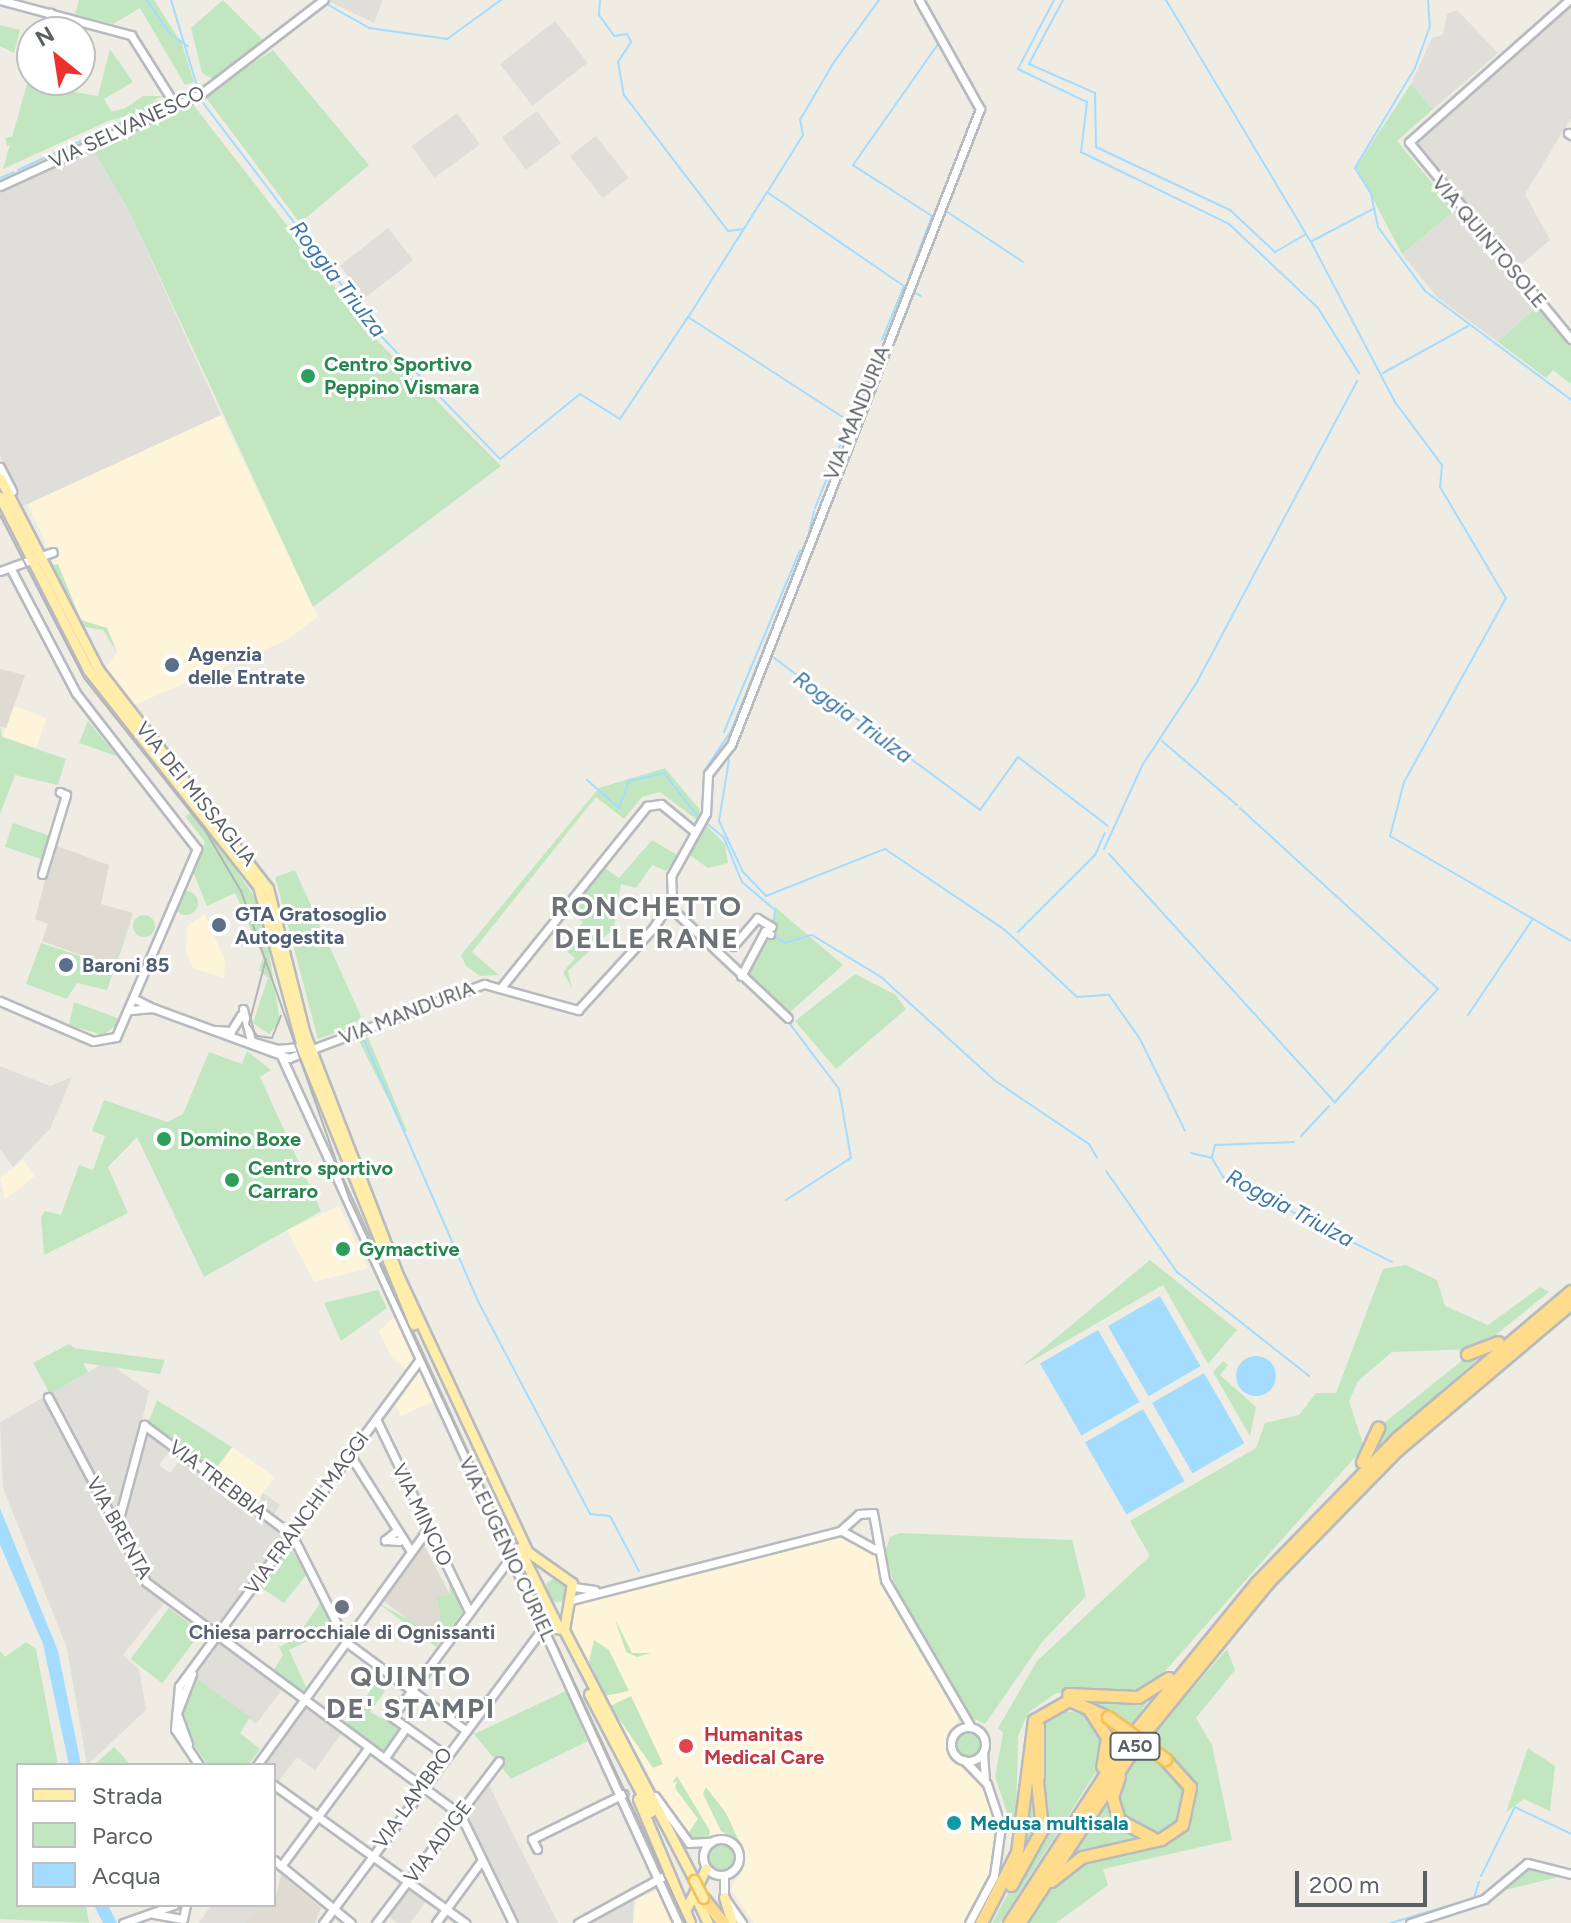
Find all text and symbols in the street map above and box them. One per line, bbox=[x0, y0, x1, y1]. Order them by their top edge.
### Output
north arrow bbox=[16, 16, 96, 96]
text: N bbox=[31, 21, 59, 52]
street label: VIA SELVANESCO bbox=[46, 81, 208, 173]
street label: VIA QUINTOSOLE bbox=[1427, 171, 1551, 313]
water label: Roggia Triulza bbox=[284, 216, 392, 342]
street label: VIA MANDURIA bbox=[819, 342, 895, 484]
place label: Centro Sportivo Peppino Vismara bbox=[324, 352, 479, 399]
marker: Centro Sportivo Peppino Vismara bbox=[299, 367, 317, 385]
place label: Agenzia delle Entrate bbox=[188, 642, 305, 689]
marker: Agenzia delle Entrate bbox=[163, 656, 181, 674]
water label: Roggia Triulza bbox=[788, 665, 918, 769]
street label: VIA DEI MISSAGLIA bbox=[131, 717, 261, 871]
district label: RONCHETTO DELLE RANE bbox=[551, 889, 743, 955]
place label: GTA Gratosoglio Autogestita bbox=[235, 902, 387, 949]
marker: GTA Gratosoglio Autogestita bbox=[210, 916, 228, 934]
place label: Baroni 85 bbox=[82, 953, 169, 977]
marker: Baroni 85 bbox=[57, 956, 75, 974]
street label: VIA MANDURIA bbox=[336, 976, 478, 1050]
place label: Domino Boxe bbox=[180, 1127, 301, 1151]
marker: Domino Boxe bbox=[155, 1130, 173, 1148]
place label: Centro sportivo Carraro bbox=[248, 1156, 393, 1203]
water label: Roggia Triulza bbox=[1222, 1163, 1358, 1253]
marker: Centro sportivo Carraro bbox=[223, 1171, 241, 1189]
place label: Gymactive bbox=[359, 1237, 460, 1261]
marker: Gymactive bbox=[334, 1240, 352, 1258]
street label: VIA FRANCHI MAGGI bbox=[240, 1427, 374, 1599]
street label: VIA TREBBIA bbox=[164, 1435, 272, 1525]
street label: VIA EUGENIO CURIEL bbox=[454, 1453, 560, 1645]
street label: VIA MINCIO bbox=[387, 1460, 457, 1570]
street label: VIA BRENTA bbox=[81, 1473, 157, 1583]
marker: Chiesa parrocchiale di Ognissanti bbox=[333, 1598, 351, 1616]
place label: Chiesa parrocchiale di Ognissanti bbox=[189, 1620, 495, 1644]
district label: QUINTO DE' STAMPI bbox=[326, 1659, 496, 1725]
place label: Humanitas Medical Care bbox=[704, 1722, 824, 1769]
road number: A50 bbox=[1109, 1732, 1161, 1760]
marker: Humanitas Medical Care bbox=[675, 1735, 697, 1757]
street label: VIA LAMBRO bbox=[368, 1743, 458, 1853]
legend bbox=[16, 1763, 276, 1907]
text: Strada bbox=[92, 1781, 162, 1810]
street label: VIA ADIGE bbox=[399, 1796, 477, 1888]
place label: Medusa multisala bbox=[970, 1811, 1129, 1835]
marker: Medusa multisala bbox=[945, 1814, 963, 1832]
text: Parco bbox=[92, 1821, 153, 1850]
scale bar bbox=[1299, 1855, 1431, 1905]
text: Acqua bbox=[92, 1861, 161, 1890]
text: 200 m bbox=[1309, 1870, 1380, 1899]

